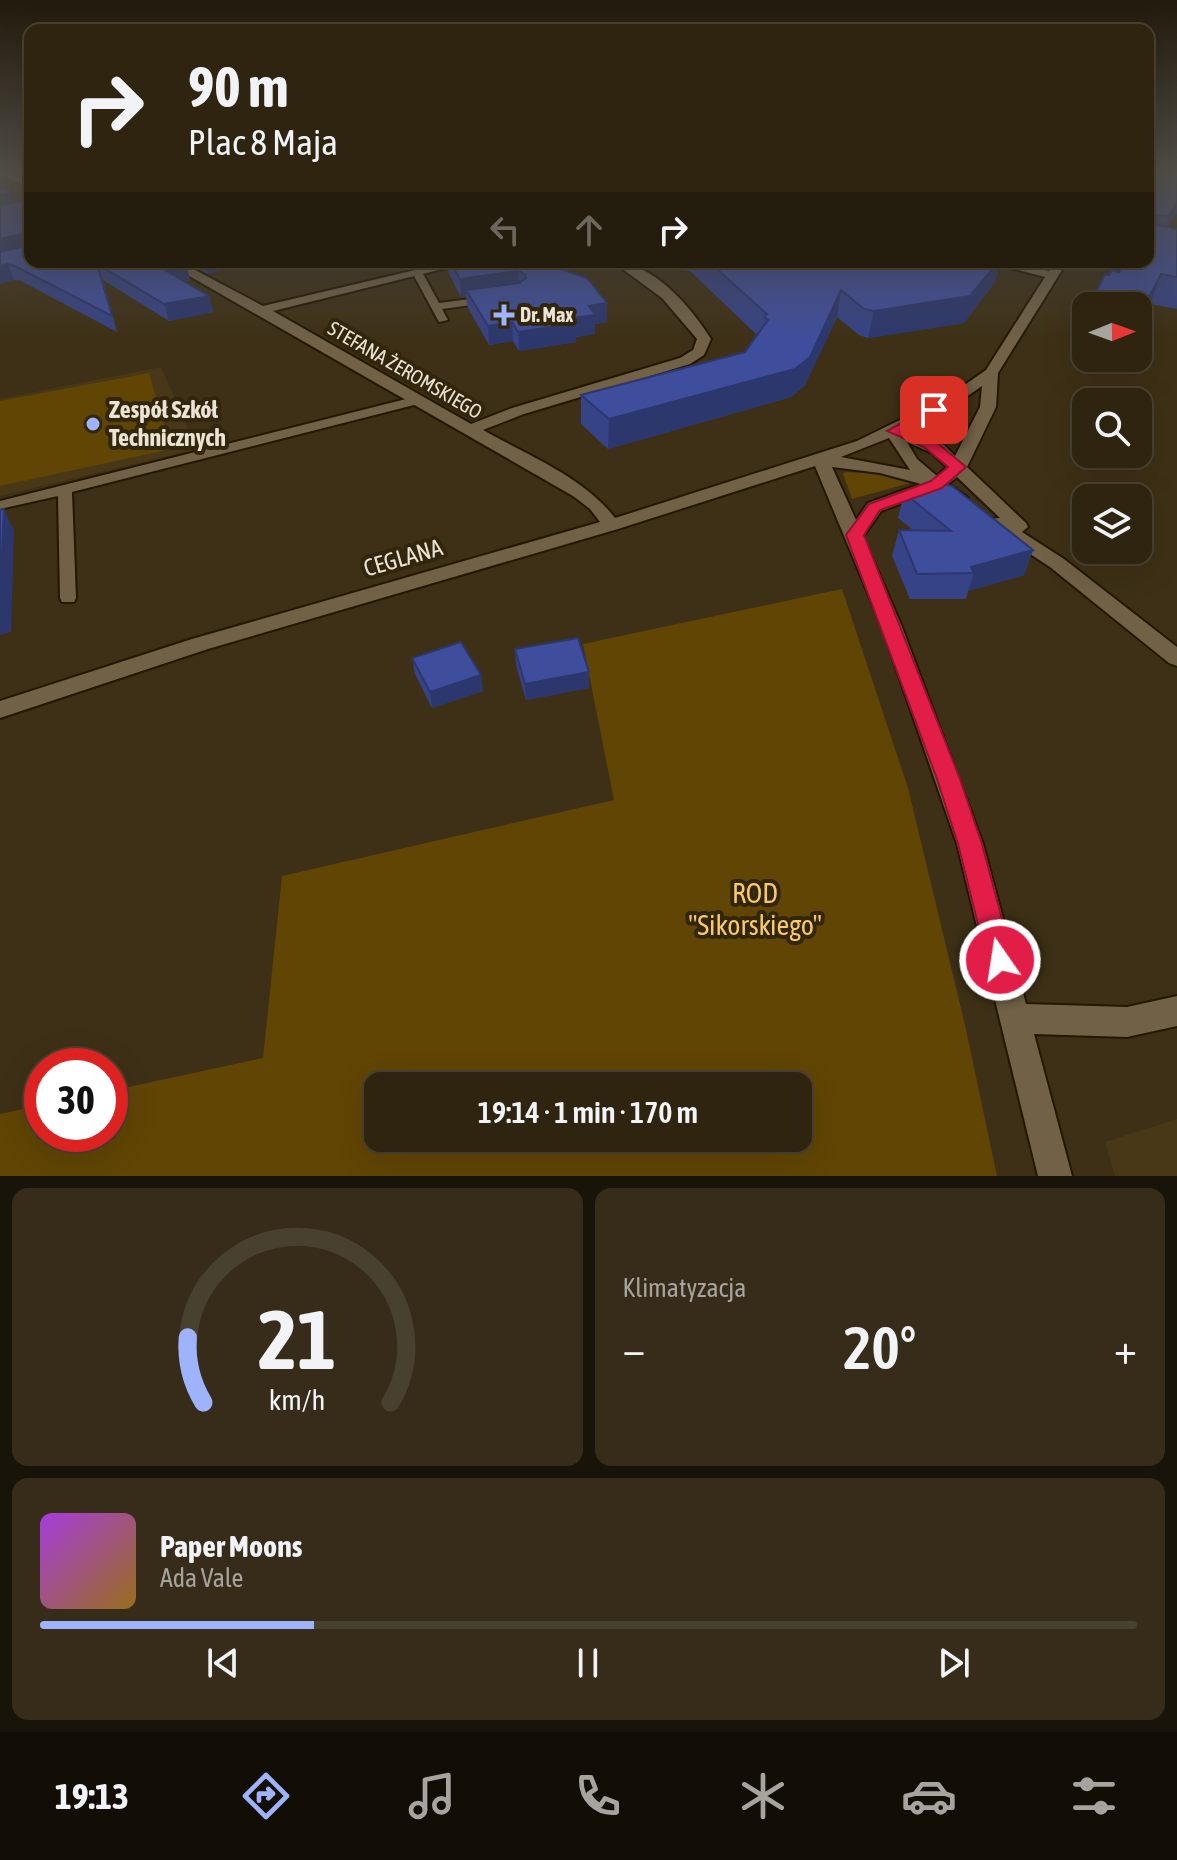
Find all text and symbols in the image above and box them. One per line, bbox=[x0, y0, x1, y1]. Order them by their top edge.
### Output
text: 90 m bbox=[188, 55, 289, 119]
icon: right bbox=[56, 56, 160, 160]
text: Plac 8 Maja bbox=[188, 121, 338, 163]
icon: left bbox=[483, 208, 527, 252]
icon: ahead bbox=[567, 208, 611, 252]
icon: right bbox=[651, 208, 695, 252]
north arrow bbox=[1072, 292, 1152, 372]
map controls bbox=[1072, 292, 1152, 564]
place label: Dr. Max bbox=[520, 303, 573, 326]
marker: Dr. Max bbox=[495, 306, 513, 324]
street label: STEFANA ŻEROMSKIEGO bbox=[324, 316, 486, 423]
pin bbox=[900, 376, 968, 444]
icon: arrive bbox=[912, 388, 956, 432]
button: search bbox=[1072, 388, 1152, 468]
place label: Zespół Szkół Technicznych bbox=[109, 396, 226, 451]
marker: Zespół Szkół Technicznych bbox=[84, 415, 102, 433]
button: layers bbox=[1072, 484, 1152, 564]
street label: CEGLANA bbox=[360, 533, 446, 582]
park label: ROD "Sikorskiego" bbox=[688, 877, 822, 941]
position arrow bbox=[958, 918, 1042, 1002]
speed limit sign: 30 bbox=[24, 1048, 128, 1152]
text: 19:14 · 1 min · 170 m bbox=[478, 1095, 698, 1129]
text: Klimatyzacja bbox=[623, 1273, 746, 1303]
text: 21 bbox=[258, 1291, 336, 1387]
text: 20° bbox=[843, 1313, 916, 1382]
text: − bbox=[623, 1323, 645, 1373]
text: + bbox=[1114, 1323, 1137, 1373]
text: km/h bbox=[269, 1383, 326, 1416]
text: Paper Moons bbox=[160, 1529, 302, 1563]
text: Ada Vale bbox=[160, 1563, 243, 1593]
icon: previous bbox=[201, 1641, 245, 1685]
icon: pause bbox=[566, 1641, 610, 1685]
icon: next bbox=[932, 1641, 976, 1685]
icon: directions bbox=[238, 1768, 294, 1824]
icon: music bbox=[404, 1768, 460, 1824]
icon: phone bbox=[570, 1768, 626, 1824]
icon: climate bbox=[735, 1768, 791, 1824]
icon: car bbox=[901, 1768, 957, 1824]
icon: filters bbox=[1066, 1768, 1122, 1824]
text: 19:13 bbox=[55, 1775, 129, 1817]

